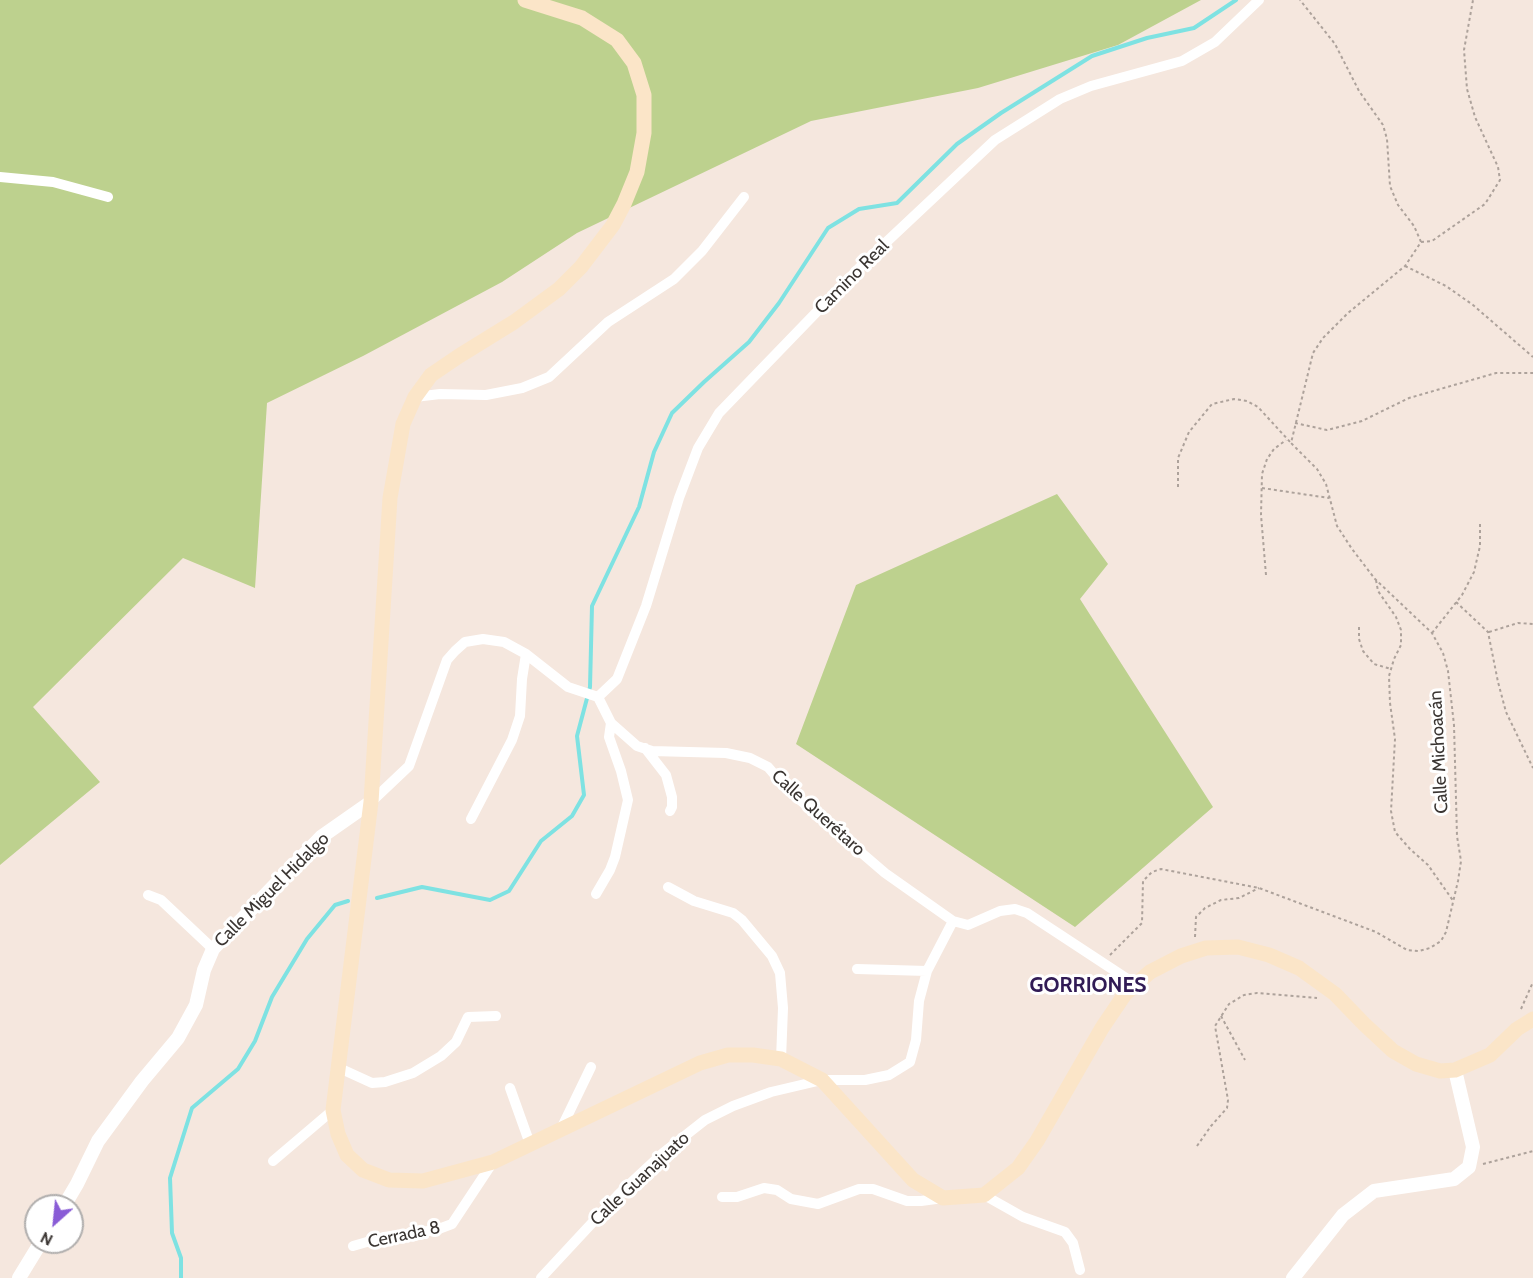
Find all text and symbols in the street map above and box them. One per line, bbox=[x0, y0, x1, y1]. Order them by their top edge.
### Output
street label: Camino Real bbox=[810, 235, 894, 319]
street label: Calle Michoacán bbox=[1425, 690, 1453, 814]
street label: Calle Querétaro bbox=[767, 765, 869, 861]
street label: Calle Miguel Hidalgo bbox=[210, 828, 334, 952]
district label: GORRIONES bbox=[1029, 973, 1147, 999]
street label: Calle Guanajuato bbox=[586, 1128, 694, 1230]
north arrow bbox=[24, 1194, 84, 1254]
street label: Cerrada 8 bbox=[366, 1217, 442, 1253]
text: N bbox=[37, 1228, 56, 1250]

